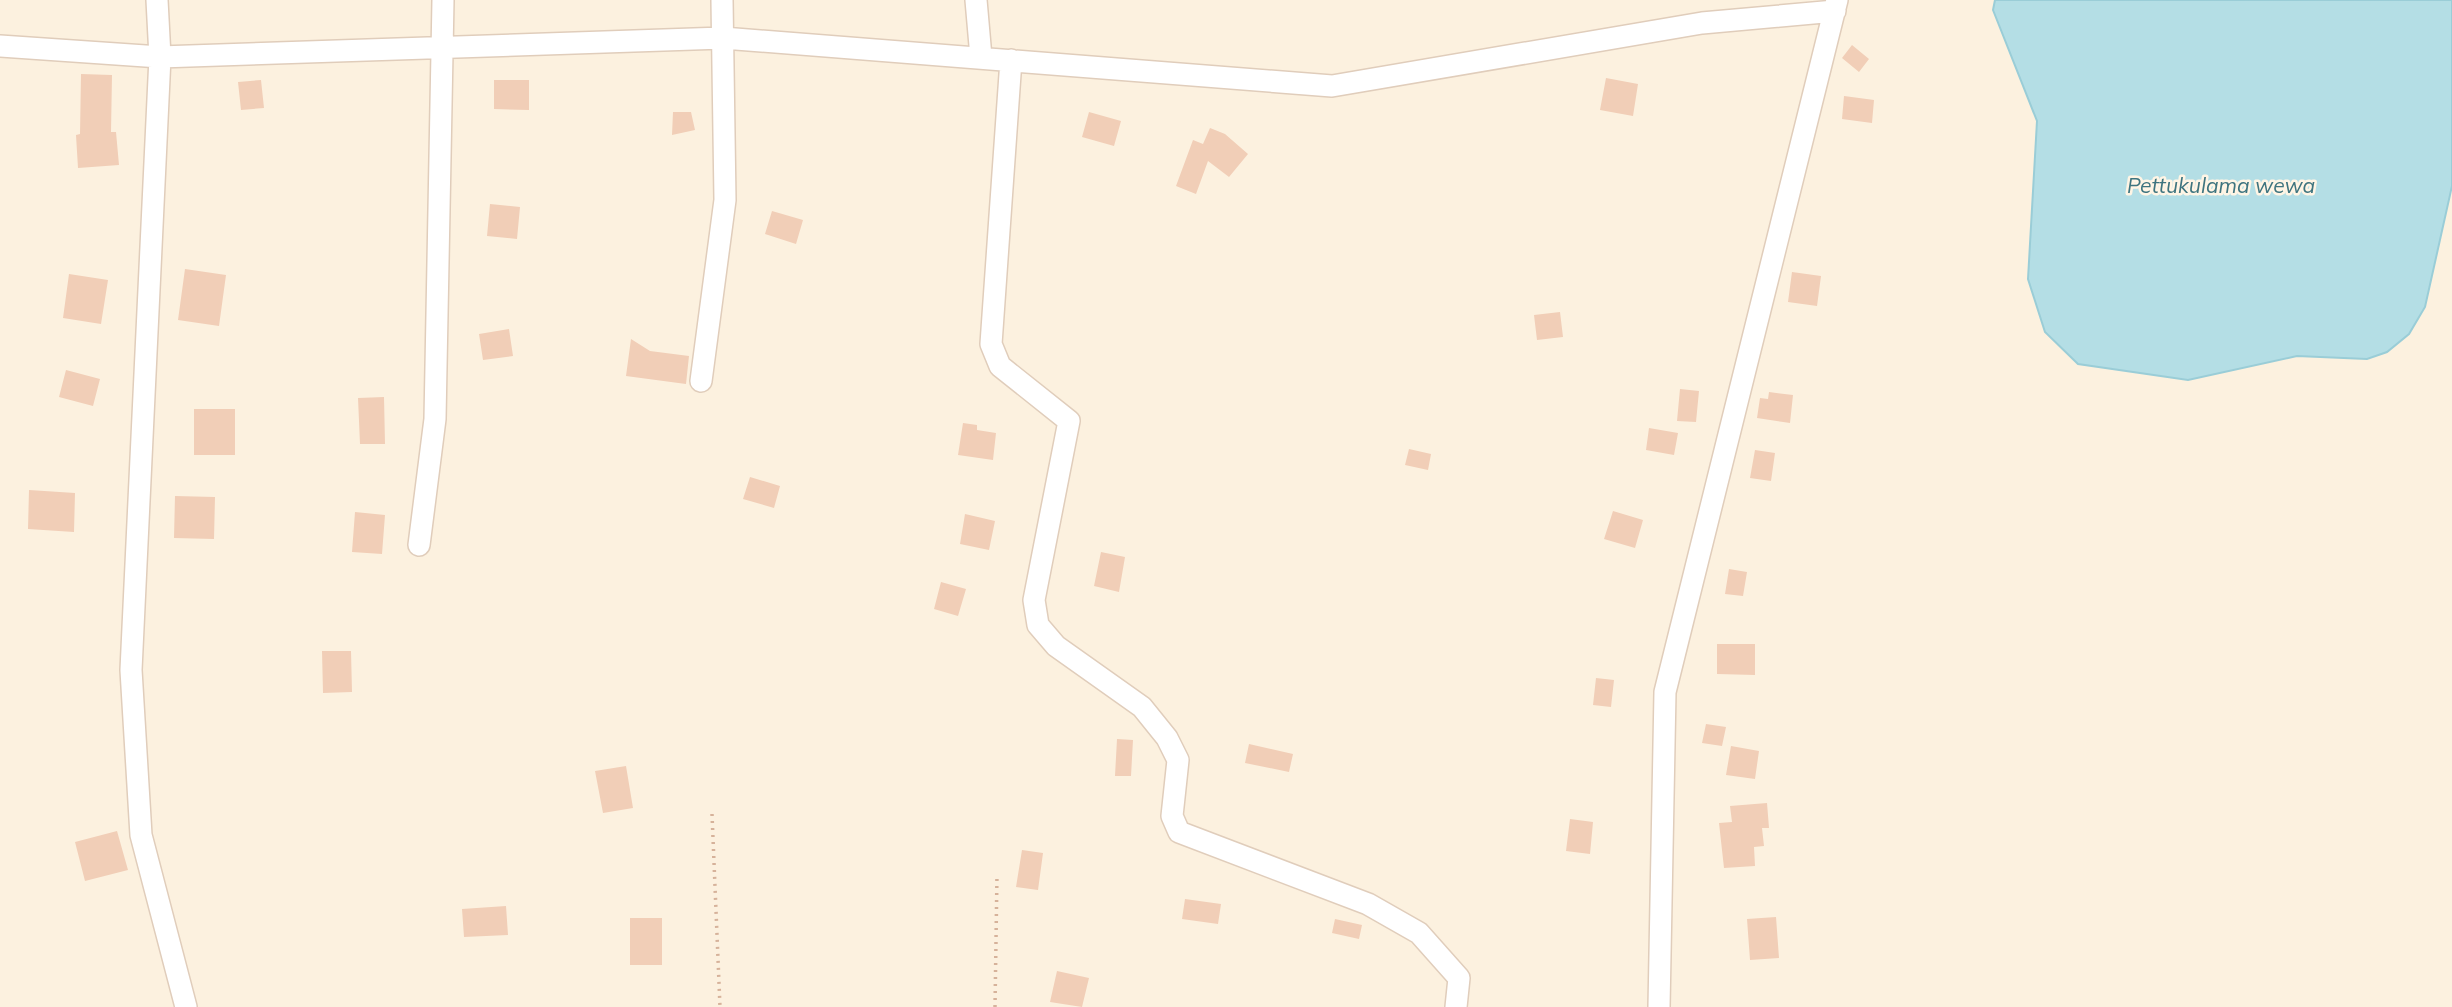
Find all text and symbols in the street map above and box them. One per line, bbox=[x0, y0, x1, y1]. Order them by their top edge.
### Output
water label: Pettukulama wewa bbox=[2127, 172, 2315, 198]

